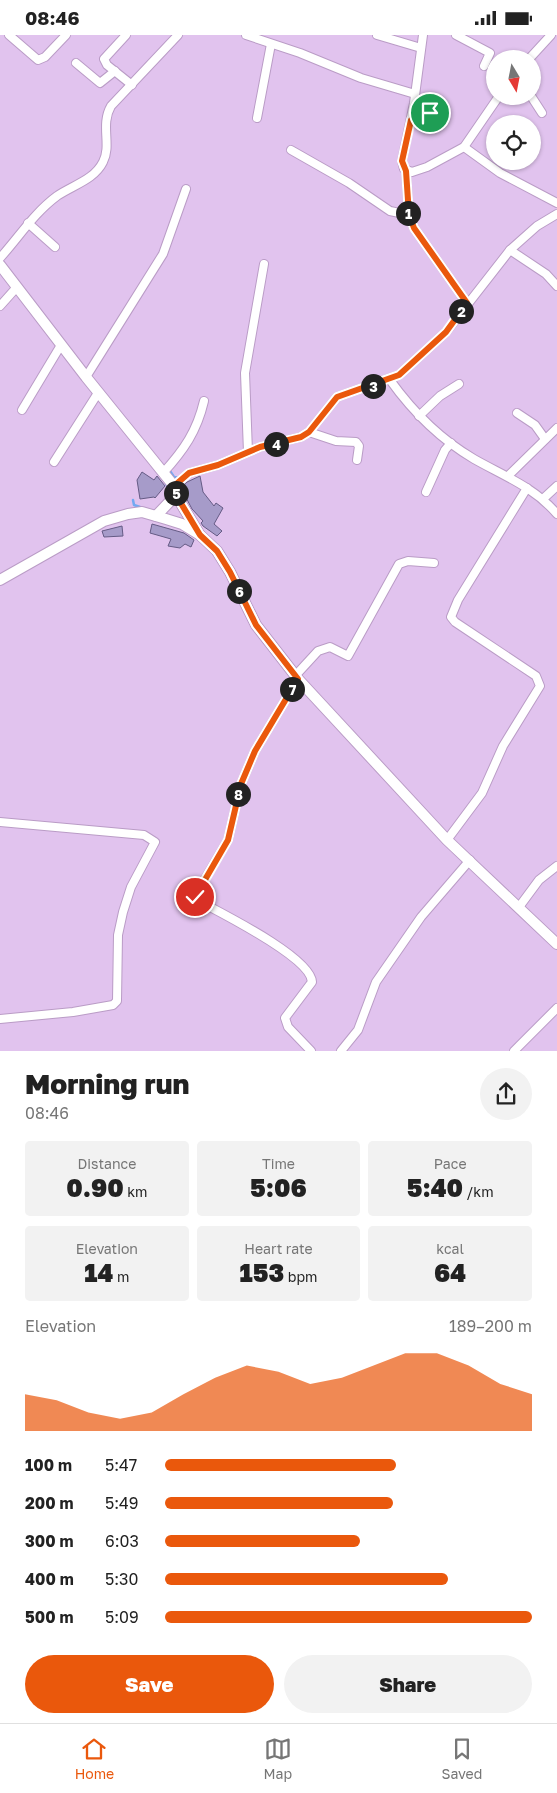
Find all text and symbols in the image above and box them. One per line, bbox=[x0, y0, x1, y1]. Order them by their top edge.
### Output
text: 08:46 bbox=[25, 6, 80, 29]
north arrow bbox=[486, 50, 541, 105]
map controls bbox=[486, 50, 541, 170]
pin bbox=[409, 92, 451, 134]
icon: arrive bbox=[416, 99, 444, 127]
button: locate bbox=[486, 115, 541, 170]
pin: 1 bbox=[396, 201, 420, 225]
text: 1 bbox=[405, 205, 412, 222]
pin: 2 bbox=[448, 299, 474, 323]
text: 2 bbox=[457, 303, 466, 320]
pin: 3 bbox=[360, 373, 386, 399]
text: 3 bbox=[369, 378, 378, 395]
pin: 4 bbox=[264, 431, 288, 457]
text: 4 bbox=[272, 436, 281, 453]
pin: 5 bbox=[164, 481, 188, 505]
text: 5 bbox=[172, 485, 181, 502]
pin: 6 bbox=[226, 579, 252, 603]
text: 6 bbox=[235, 583, 244, 600]
pin: 7 bbox=[280, 677, 304, 701]
text: 7 bbox=[289, 681, 296, 698]
pin: 8 bbox=[226, 781, 250, 807]
text: 8 bbox=[234, 786, 243, 803]
pin bbox=[174, 876, 216, 918]
icon: check bbox=[181, 883, 209, 911]
text: Morning run bbox=[25, 1067, 189, 1100]
button: share bbox=[480, 1068, 532, 1120]
text: 08:46 bbox=[25, 1103, 69, 1123]
text: Distance bbox=[77, 1155, 136, 1172]
text: Time bbox=[262, 1155, 295, 1172]
text: Pace bbox=[434, 1155, 467, 1172]
text: 0.90 bbox=[66, 1172, 124, 1203]
text: 5:06 bbox=[250, 1172, 307, 1203]
text: 5:40 bbox=[407, 1172, 463, 1203]
text: km bbox=[124, 1183, 147, 1200]
text: /km bbox=[463, 1183, 494, 1200]
text: Elevation bbox=[76, 1240, 138, 1257]
text: Heart rate bbox=[244, 1240, 313, 1257]
text: kcal bbox=[436, 1240, 464, 1257]
text: 14 bbox=[84, 1257, 113, 1288]
text: 153 bbox=[240, 1257, 284, 1288]
text: 64 bbox=[434, 1257, 466, 1288]
text: m bbox=[113, 1268, 129, 1285]
text: bpm bbox=[284, 1268, 317, 1285]
text: Elevation bbox=[25, 1316, 96, 1336]
text: 189–200 m bbox=[449, 1316, 532, 1336]
text: 100 m bbox=[25, 1455, 72, 1475]
text: 5:47 bbox=[105, 1455, 137, 1475]
text: 200 m bbox=[25, 1493, 74, 1513]
text: 5:49 bbox=[105, 1493, 139, 1513]
text: 300 m bbox=[25, 1531, 74, 1551]
text: 6:03 bbox=[105, 1531, 139, 1551]
text: 400 m bbox=[25, 1569, 74, 1589]
text: 5:30 bbox=[105, 1569, 138, 1589]
text: 500 m bbox=[25, 1607, 74, 1627]
text: 5:09 bbox=[105, 1607, 139, 1627]
button: Save bbox=[25, 1655, 274, 1713]
button: Share bbox=[284, 1655, 532, 1713]
tab: Home bbox=[75, 1735, 114, 1782]
tab: Map bbox=[264, 1735, 292, 1782]
tab: Saved bbox=[441, 1735, 482, 1782]

